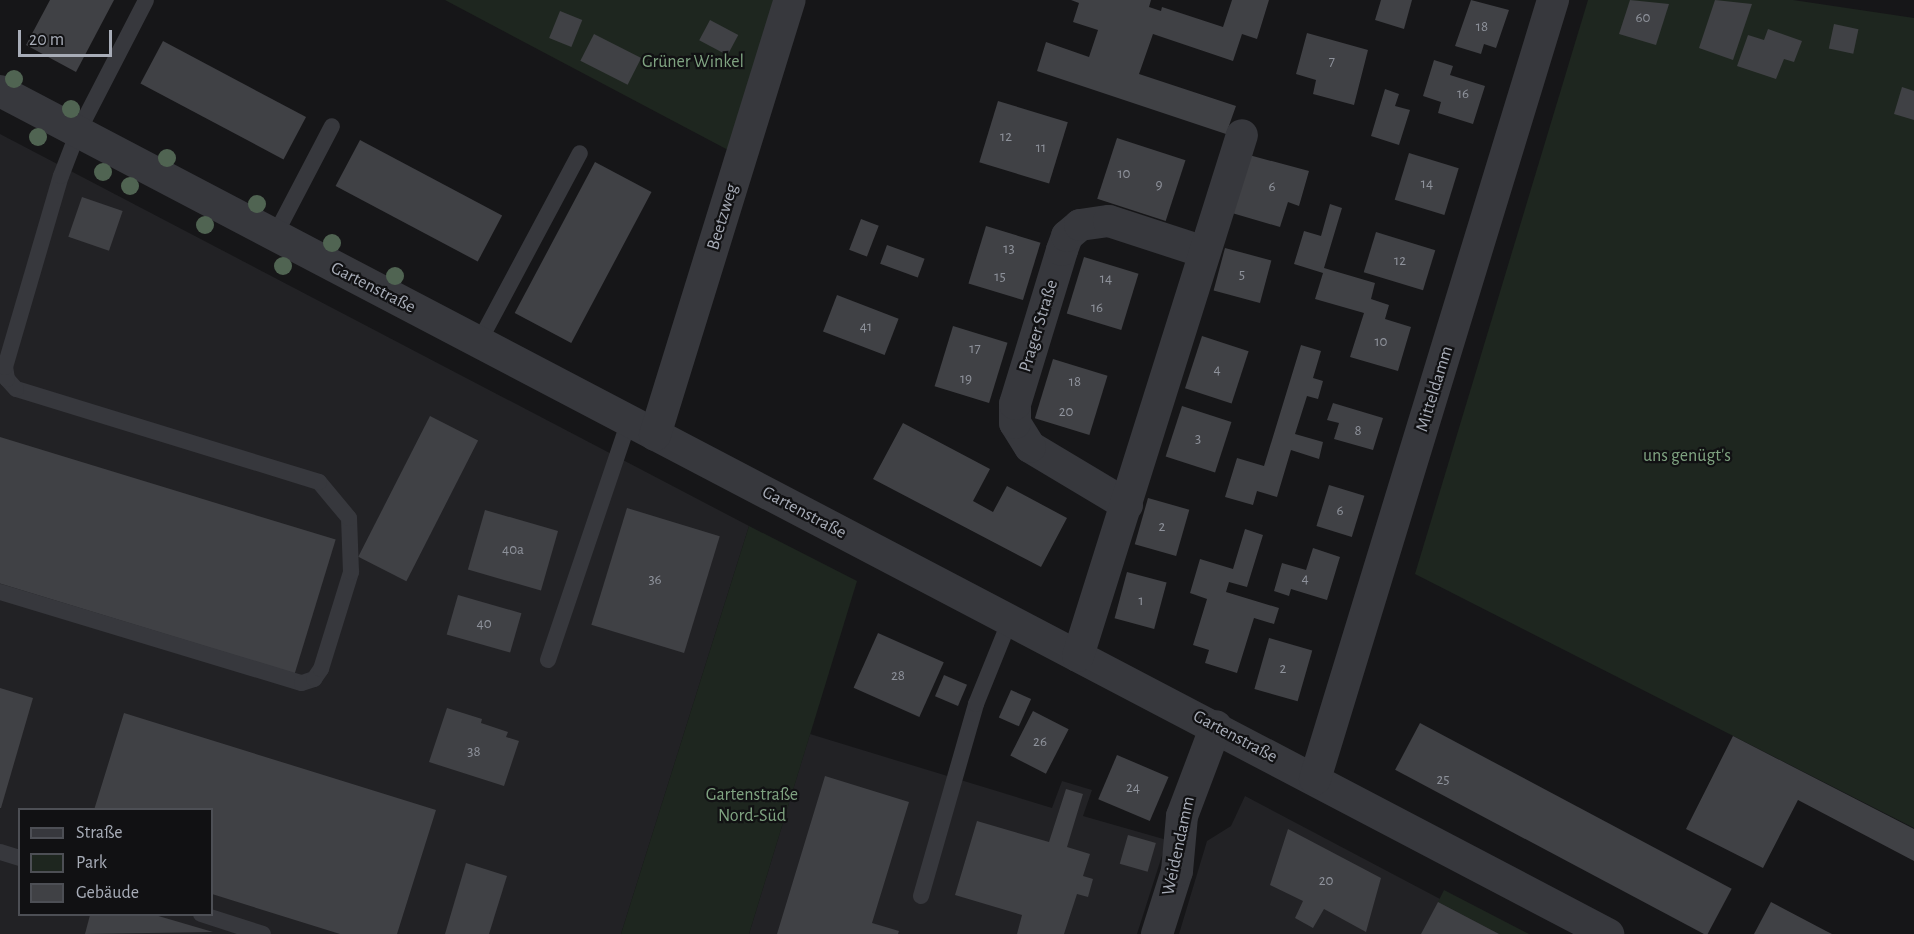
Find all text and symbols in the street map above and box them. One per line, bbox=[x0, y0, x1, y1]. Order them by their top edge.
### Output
house number: 60 bbox=[1636, 9, 1650, 27]
scale bar bbox=[21, 18, 116, 56]
house number: 18 bbox=[1476, 18, 1488, 36]
text: 20 m bbox=[29, 31, 64, 49]
park label: Grüner Winkel bbox=[642, 51, 744, 73]
house number: 7 bbox=[1329, 53, 1335, 71]
house number: 16 bbox=[1457, 85, 1469, 103]
house number: 12 bbox=[1000, 128, 1012, 146]
house number: 11 bbox=[1036, 139, 1046, 157]
house number: 10 bbox=[1117, 165, 1131, 183]
house number: 14 bbox=[1421, 175, 1433, 193]
house number: 9 bbox=[1155, 176, 1163, 194]
house number: 6 bbox=[1268, 178, 1276, 196]
street label: Beetzweg bbox=[703, 181, 743, 253]
house number: 13 bbox=[1003, 240, 1015, 258]
house number: 12 bbox=[1394, 252, 1406, 270]
street label: Gartenstraße bbox=[327, 257, 419, 319]
house number: 5 bbox=[1239, 266, 1245, 284]
house number: 15 bbox=[994, 268, 1006, 286]
house number: 14 bbox=[1100, 270, 1112, 288]
street label: Prager Straße bbox=[1015, 277, 1063, 375]
house number: 16 bbox=[1091, 299, 1103, 317]
house number: 41 bbox=[860, 318, 872, 336]
house number: 10 bbox=[1374, 333, 1388, 351]
house number: 17 bbox=[969, 340, 981, 358]
street label: Mitteldamm bbox=[1412, 343, 1458, 435]
house number: 4 bbox=[1213, 361, 1221, 379]
house number: 19 bbox=[960, 370, 972, 388]
house number: 18 bbox=[1069, 373, 1081, 391]
house number: 20 bbox=[1059, 403, 1073, 421]
house number: 8 bbox=[1354, 422, 1362, 440]
house number: 3 bbox=[1195, 430, 1201, 448]
park label: uns genügt's bbox=[1643, 445, 1731, 467]
street label: Gartenstraße bbox=[758, 482, 850, 544]
house number: 6 bbox=[1336, 502, 1344, 520]
house number: 2 bbox=[1159, 518, 1165, 536]
house number: 40a bbox=[502, 541, 524, 559]
house number: 4 bbox=[1301, 570, 1309, 588]
house number: 36 bbox=[648, 571, 662, 589]
house number: 1 bbox=[1138, 592, 1144, 610]
house number: 40 bbox=[476, 615, 492, 633]
house number: 2 bbox=[1280, 660, 1286, 678]
house number: 28 bbox=[891, 667, 905, 685]
street label: Gartenstraße bbox=[1189, 706, 1281, 768]
house number: 26 bbox=[1033, 733, 1047, 751]
house number: 38 bbox=[467, 743, 481, 761]
house number: 25 bbox=[1436, 771, 1450, 789]
house number: 24 bbox=[1126, 779, 1140, 797]
park label: Gartenstraße Nord-Süd bbox=[706, 785, 798, 828]
street label: Weidendamm bbox=[1158, 794, 1200, 898]
legend bbox=[18, 808, 213, 916]
text: Straße bbox=[76, 824, 122, 842]
text: Park bbox=[76, 854, 107, 872]
house number: 20 bbox=[1319, 872, 1333, 890]
text: Gebäude bbox=[76, 884, 139, 902]

